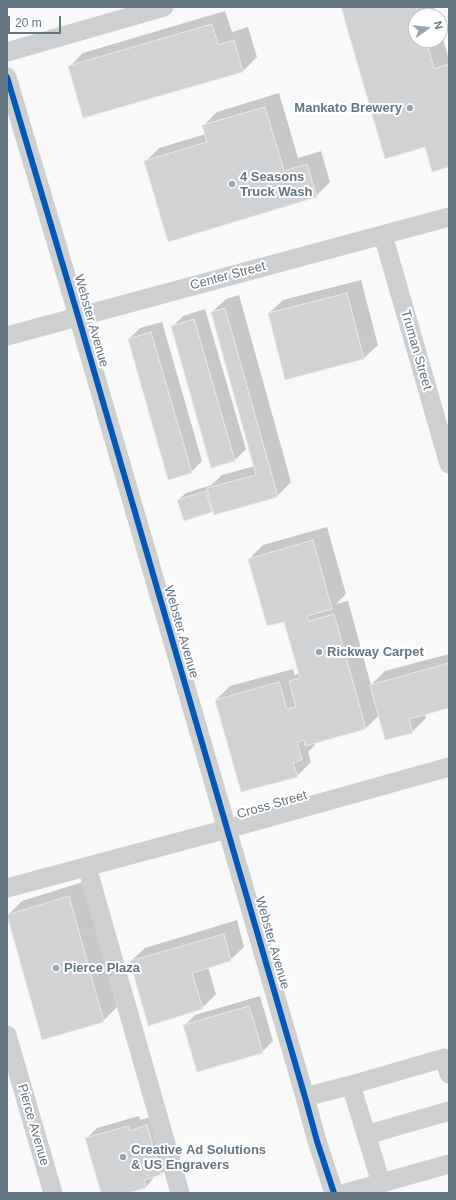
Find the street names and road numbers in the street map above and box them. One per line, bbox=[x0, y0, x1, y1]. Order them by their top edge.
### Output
street label: Center Street bbox=[189, 258, 267, 294]
street label: Webster Avenue bbox=[70, 273, 112, 369]
street label: Truman Street bbox=[397, 308, 435, 392]
street label: Webster Avenue bbox=[160, 584, 202, 680]
street label: Cross Street bbox=[235, 788, 309, 822]
street label: Webster Avenue bbox=[251, 895, 293, 991]
street label: Pierce Avenue bbox=[14, 1082, 52, 1168]

